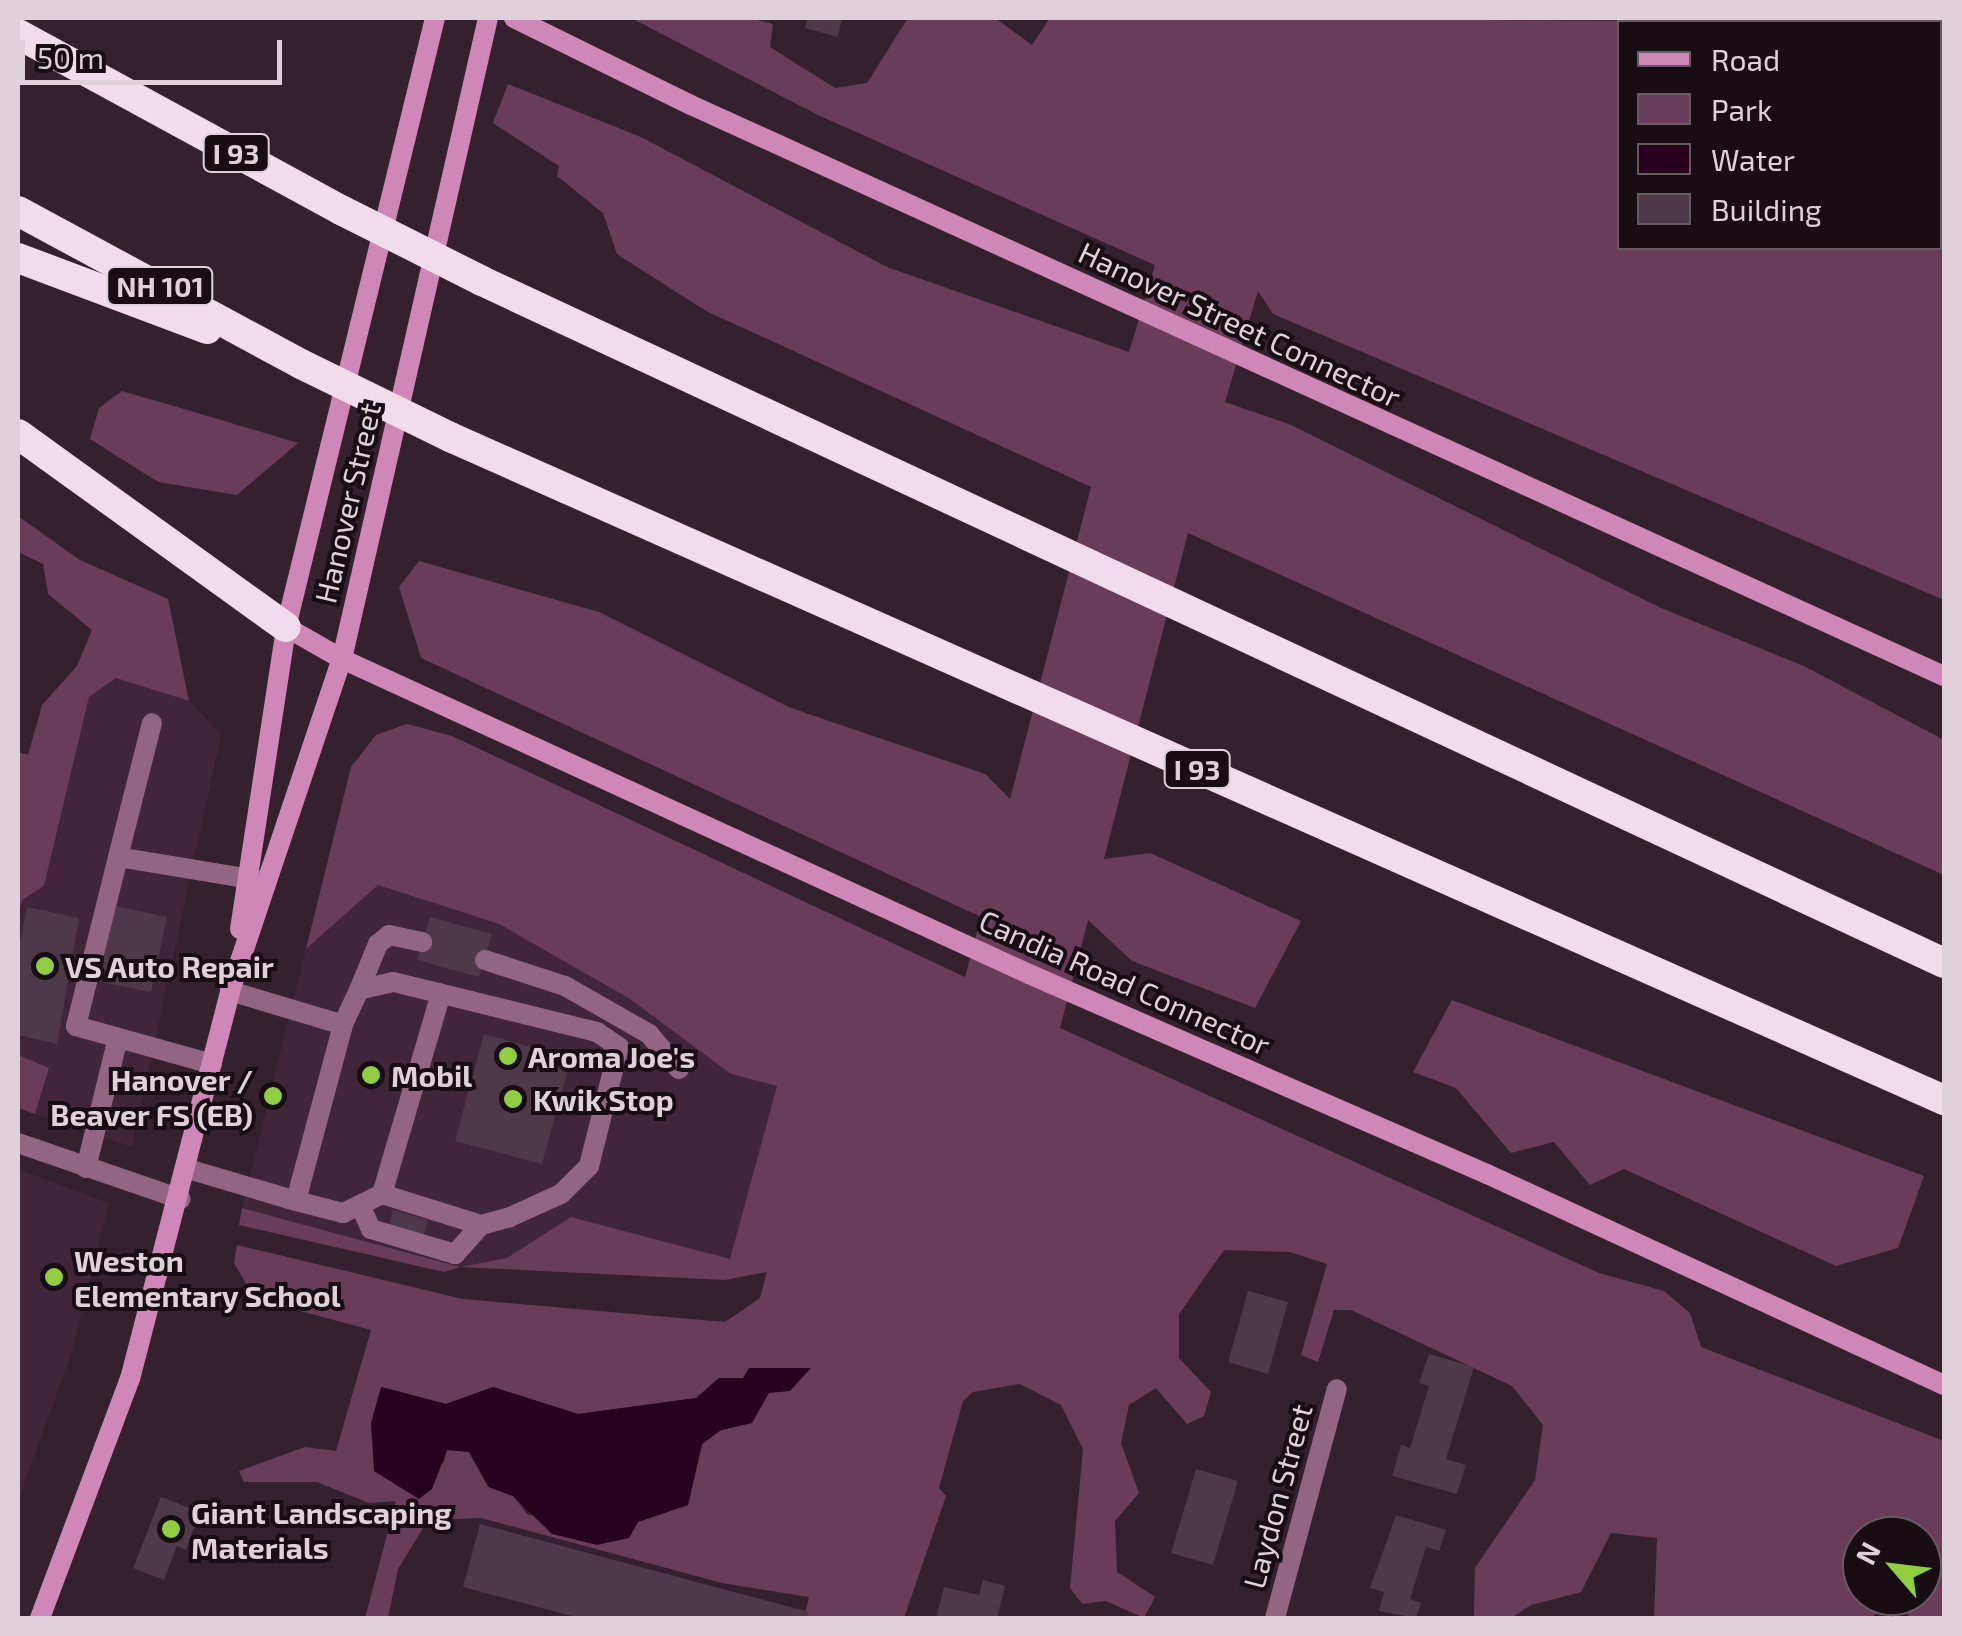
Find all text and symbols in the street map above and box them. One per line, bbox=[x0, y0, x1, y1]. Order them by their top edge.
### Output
scale bar bbox=[25, 20, 288, 82]
legend bbox=[1617, 20, 1942, 250]
text: 50 m bbox=[37, 39, 104, 75]
text: Road bbox=[1711, 41, 1780, 77]
text: Park bbox=[1711, 91, 1772, 127]
road number: I 93 bbox=[201, 130, 271, 176]
text: Water bbox=[1711, 141, 1795, 177]
text: Building bbox=[1711, 191, 1822, 227]
street label: Hanover Street Connector bbox=[1073, 233, 1407, 415]
road number: NH 101 bbox=[105, 263, 215, 309]
street label: Hanover Street bbox=[306, 399, 388, 607]
road number: I 93 bbox=[1162, 746, 1232, 792]
street label: Candia Road Connector bbox=[974, 902, 1276, 1062]
place label: VS Auto Repair bbox=[65, 948, 274, 984]
marker: VS Auto Repair bbox=[34, 955, 56, 977]
place label: Aroma Joe's bbox=[528, 1038, 696, 1074]
marker: Aroma Joe's bbox=[497, 1045, 519, 1067]
place label: Mobil bbox=[391, 1057, 472, 1093]
place label: Hanover / Beaver FS (EB) bbox=[50, 1061, 253, 1132]
marker: Mobil bbox=[360, 1064, 382, 1086]
place label: Kwik Stop bbox=[533, 1081, 674, 1117]
marker: Hanover / Beaver FS (EB) bbox=[262, 1085, 284, 1107]
marker: Kwik Stop bbox=[502, 1088, 524, 1110]
place label: Weston Elementary School bbox=[74, 1242, 341, 1312]
marker: Weston Elementary School bbox=[43, 1266, 65, 1288]
street label: Laydon Street bbox=[1235, 1400, 1319, 1592]
place label: Giant Landscaping Materials bbox=[191, 1494, 452, 1564]
north arrow bbox=[1842, 1516, 1942, 1616]
marker: Giant Landscaping Materials bbox=[160, 1518, 182, 1540]
text: N bbox=[1848, 1536, 1887, 1570]

